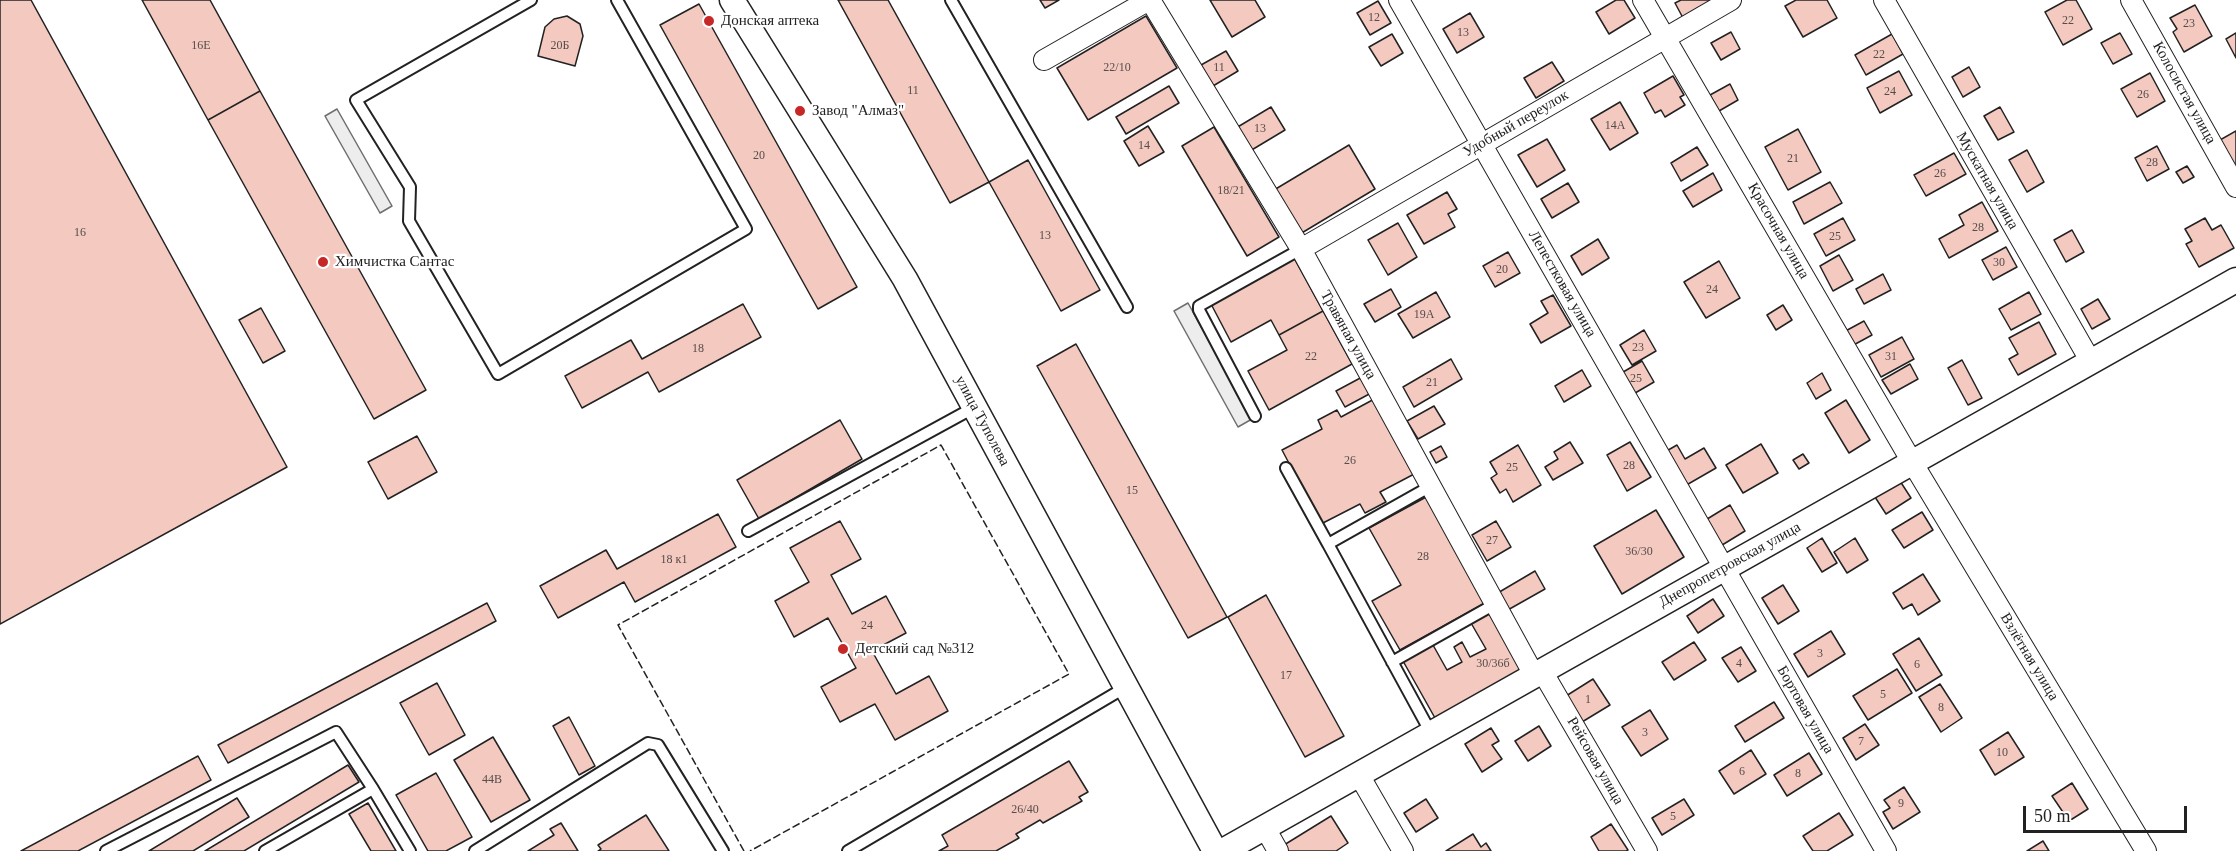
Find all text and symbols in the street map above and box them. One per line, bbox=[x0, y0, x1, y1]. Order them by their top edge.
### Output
house number: 12 bbox=[1368, 11, 1380, 25]
place label: Донская аптека bbox=[721, 12, 819, 30]
marker: Донская аптека bbox=[702, 14, 716, 28]
house number: 22 bbox=[2062, 14, 2074, 28]
house number: 23 bbox=[2183, 17, 2195, 31]
house number: 13 bbox=[1457, 26, 1469, 40]
house number: 16Е bbox=[191, 39, 211, 53]
house number: 20Б bbox=[551, 39, 569, 53]
street label: Колосистая улица bbox=[2148, 39, 2220, 147]
house number: 22 bbox=[1873, 48, 1885, 62]
house number: 22/10 bbox=[1103, 61, 1131, 75]
house number: 11 bbox=[1213, 61, 1225, 75]
house number: 11 bbox=[907, 84, 919, 98]
house number: 24 bbox=[1884, 85, 1896, 99]
street label: Удобный переулок bbox=[1460, 87, 1572, 161]
house number: 26 bbox=[2137, 88, 2149, 102]
place label: Завод "Алмаз" bbox=[812, 102, 904, 120]
marker: Завод "Алмаз" bbox=[793, 104, 807, 118]
house number: 14А bbox=[1605, 119, 1625, 133]
house number: 13 bbox=[1254, 122, 1266, 136]
street label: Мускатная улица bbox=[1952, 129, 2022, 233]
house number: 14 bbox=[1138, 139, 1150, 153]
house number: 20 bbox=[753, 149, 765, 163]
house number: 21 bbox=[1787, 152, 1799, 166]
house number: 28 bbox=[2146, 156, 2158, 170]
house number: 26 bbox=[1934, 167, 1946, 181]
street label: Красочная улица bbox=[1743, 180, 1813, 282]
house number: 18/21 bbox=[1217, 184, 1245, 198]
house number: 28 bbox=[1972, 221, 1984, 235]
house number: 16 bbox=[74, 226, 86, 240]
street label: Лепестковая улица bbox=[1524, 227, 1600, 341]
house number: 13 bbox=[1039, 229, 1051, 243]
house number: 25 bbox=[1829, 230, 1841, 244]
place label: Химчистка Сантас bbox=[335, 253, 454, 271]
marker: Химчистка Сантас bbox=[316, 255, 330, 269]
house number: 30 bbox=[1993, 256, 2005, 270]
house number: 20 bbox=[1496, 263, 1508, 277]
house number: 24 bbox=[1706, 283, 1718, 297]
street label: Травяная улица bbox=[1316, 287, 1380, 383]
house number: 19А bbox=[1414, 308, 1434, 322]
house number: 23 bbox=[1632, 341, 1644, 355]
house number: 18 bbox=[692, 342, 704, 356]
house number: 22 bbox=[1305, 350, 1317, 364]
house number: 31 bbox=[1885, 350, 1897, 364]
house number: 25 bbox=[1630, 372, 1642, 386]
street label: улица Туполева bbox=[951, 373, 1013, 469]
house number: 21 bbox=[1426, 376, 1438, 390]
house number: 26 bbox=[1344, 454, 1356, 468]
house number: 28 bbox=[1623, 459, 1635, 473]
house number: 25 bbox=[1506, 461, 1518, 475]
house number: 15 bbox=[1126, 484, 1138, 498]
street label: Днепропетровская улица bbox=[1656, 518, 1804, 612]
house number: 27 bbox=[1486, 534, 1498, 548]
house number: 36/30 bbox=[1625, 545, 1653, 559]
house number: 28 bbox=[1417, 550, 1429, 564]
house number: 18 к1 bbox=[661, 553, 687, 567]
street label: Взлётная улица bbox=[1996, 610, 2062, 704]
house number: 24 bbox=[861, 619, 873, 633]
place label: Детский сад №312 bbox=[855, 640, 974, 658]
marker: Детский сад №312 bbox=[836, 642, 850, 656]
house number: 3 bbox=[1817, 647, 1823, 661]
house number: 30/36б bbox=[1476, 657, 1510, 671]
house number: 4 bbox=[1736, 657, 1742, 671]
house number: 6 bbox=[1914, 658, 1920, 672]
street label: Бортовая улица bbox=[1773, 663, 1837, 757]
house number: 17 bbox=[1280, 669, 1292, 683]
house number: 5 bbox=[1880, 688, 1886, 702]
house number: 1 bbox=[1585, 693, 1591, 707]
house number: 8 bbox=[1938, 701, 1944, 715]
street label: Рейсовая улица bbox=[1563, 714, 1627, 808]
house number: 3 bbox=[1642, 726, 1648, 740]
house number: 7 bbox=[1858, 735, 1864, 749]
house number: 10 bbox=[1996, 746, 2008, 760]
house number: 6 bbox=[1739, 765, 1745, 779]
house number: 8 bbox=[1795, 767, 1801, 781]
house number: 44В bbox=[482, 773, 502, 787]
scale bar bbox=[2026, 794, 2190, 832]
house number: 9 bbox=[1898, 797, 1904, 811]
house number: 26/40 bbox=[1011, 803, 1039, 817]
text: 50 m bbox=[2034, 806, 2071, 826]
house number: 5 bbox=[1670, 810, 1676, 824]

